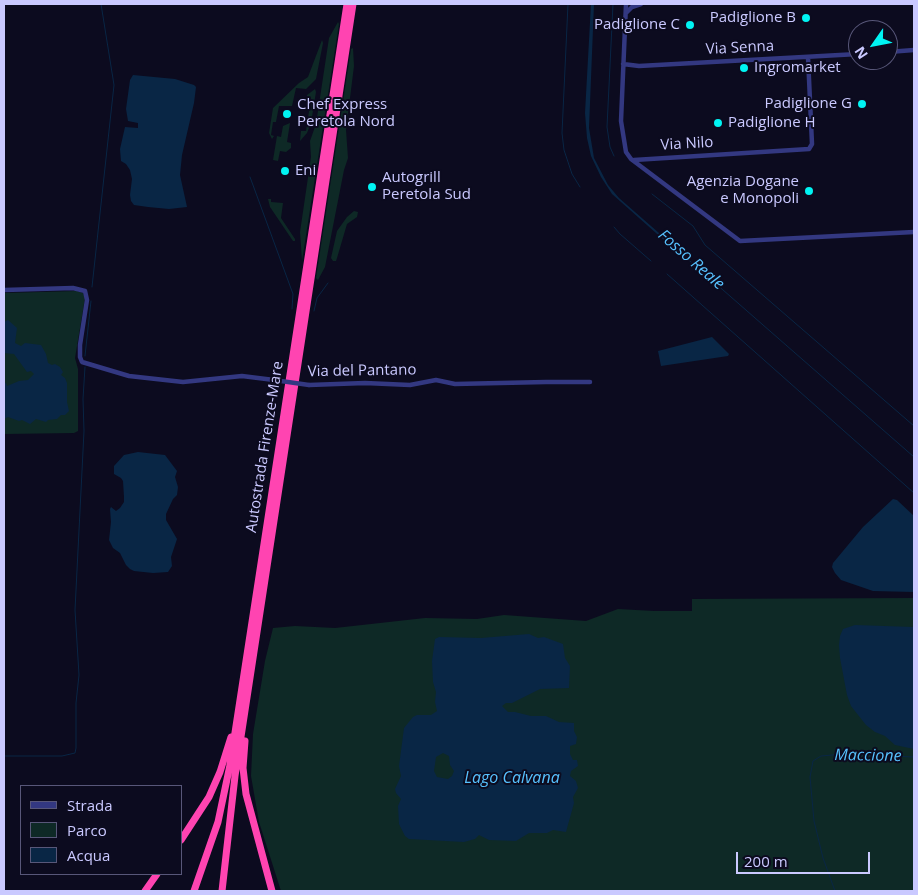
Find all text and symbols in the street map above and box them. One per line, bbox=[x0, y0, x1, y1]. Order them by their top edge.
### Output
place label: Padiglione B bbox=[710, 9, 796, 27]
marker: Padiglione B bbox=[800, 12, 812, 24]
place label: Padiglione C bbox=[594, 16, 680, 34]
marker: Padiglione C bbox=[684, 19, 696, 31]
north arrow bbox=[848, 20, 898, 70]
street label: Via Senna bbox=[705, 37, 775, 59]
text: N bbox=[850, 43, 872, 63]
place label: Ingromarket bbox=[754, 59, 841, 77]
marker: Ingromarket bbox=[738, 62, 750, 74]
place label: Padiglione G bbox=[765, 95, 852, 113]
place label: Chef Express Peretola Nord bbox=[297, 96, 395, 131]
marker: Padiglione G bbox=[856, 98, 868, 110]
marker: Chef Express Peretola Nord bbox=[281, 108, 293, 120]
place label: Padiglione H bbox=[728, 114, 816, 132]
marker: Padiglione H bbox=[712, 117, 724, 129]
street label: Via Nilo bbox=[660, 134, 714, 154]
place label: Eni bbox=[295, 162, 316, 180]
marker: Eni bbox=[279, 165, 291, 177]
place label: Autogrill Peretola Sud bbox=[382, 169, 471, 204]
place label: Agenzia Dogane e Monopoli bbox=[687, 173, 799, 208]
marker: Autogrill Peretola Sud bbox=[366, 181, 378, 193]
marker: Agenzia Dogane e Monopoli bbox=[803, 185, 815, 197]
water label: Fosso Reale bbox=[654, 226, 728, 294]
street label: Autostrada Firenze-Mare bbox=[243, 360, 287, 534]
street label: Via del Pantano bbox=[307, 361, 417, 381]
water label: Maccione bbox=[834, 746, 902, 766]
water label: Lago Calvana bbox=[464, 768, 560, 788]
legend bbox=[20, 785, 182, 875]
text: Strada bbox=[67, 795, 113, 815]
text: Parco bbox=[67, 820, 107, 840]
scale bar bbox=[738, 842, 872, 874]
text: Acqua bbox=[67, 845, 110, 865]
text: 200 m bbox=[744, 851, 788, 871]

